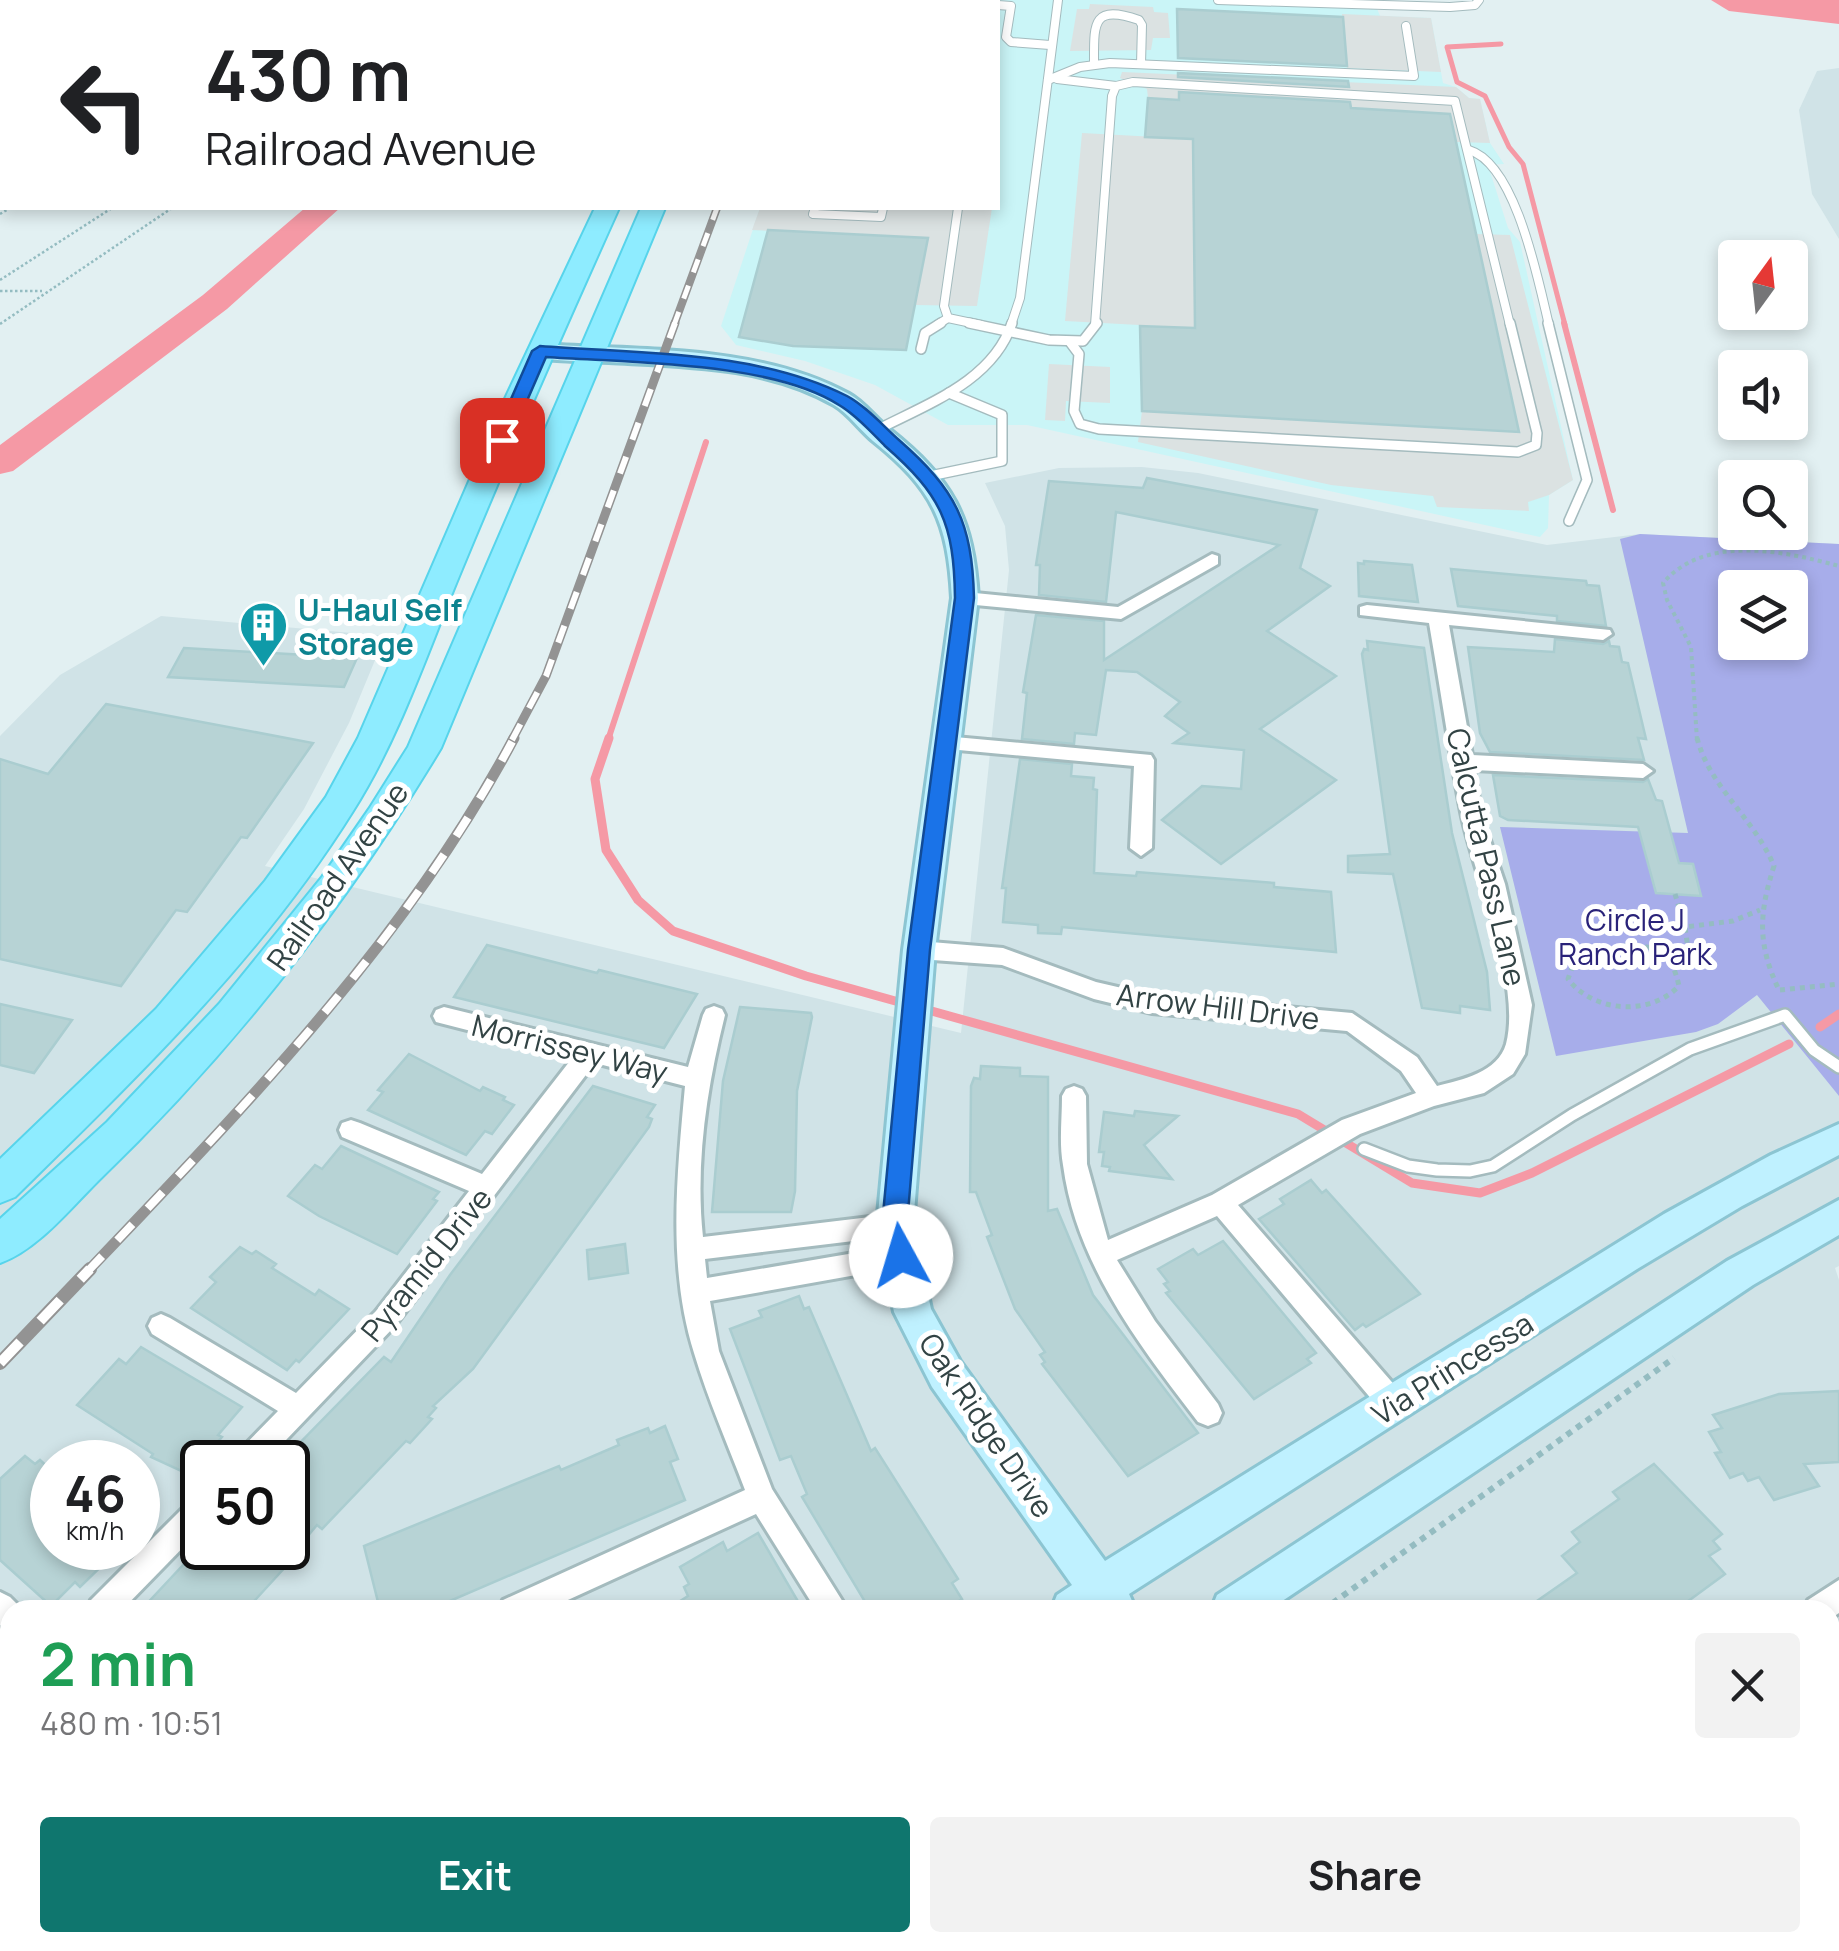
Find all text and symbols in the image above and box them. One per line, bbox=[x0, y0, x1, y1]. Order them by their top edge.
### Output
text: 430 m bbox=[205, 26, 411, 122]
icon: left bbox=[40, 40, 170, 170]
text: Railroad Avenue bbox=[205, 117, 537, 179]
north arrow bbox=[1718, 240, 1808, 330]
map controls bbox=[1718, 240, 1808, 660]
button: sound bbox=[1718, 350, 1808, 440]
pin bbox=[460, 398, 545, 483]
icon: arrive bbox=[475, 413, 530, 468]
button: search bbox=[1718, 460, 1808, 550]
button: layers bbox=[1718, 570, 1808, 660]
place label: U-Haul Self Storage bbox=[298, 589, 463, 664]
building icon: U-Haul Self Storage bbox=[237, 600, 289, 668]
street label: Calcutta Pass Lane bbox=[1437, 724, 1537, 990]
street label: Railroad Avenue bbox=[257, 774, 417, 978]
park label: Circle J Ranch Park bbox=[1558, 899, 1713, 974]
street label: Arrow Hill Drive bbox=[1114, 973, 1322, 1039]
street label: Morrissey Way bbox=[468, 1004, 672, 1092]
street label: Pyramid Drive bbox=[351, 1178, 501, 1350]
position arrow bbox=[849, 1204, 953, 1308]
street label: Via Princessa bbox=[1364, 1302, 1540, 1434]
street label: Oak Ridge Drive bbox=[910, 1325, 1064, 1525]
speed limit sign: 50 bbox=[180, 1440, 310, 1570]
text: 46 bbox=[64, 1459, 126, 1527]
text: km/h bbox=[66, 1513, 124, 1548]
text: 2 min bbox=[40, 1622, 196, 1704]
button: close bbox=[1695, 1633, 1800, 1738]
text: 480 m · 10:51 bbox=[40, 1701, 223, 1745]
button: Exit bbox=[40, 1817, 910, 1932]
button: Share bbox=[930, 1817, 1800, 1932]

